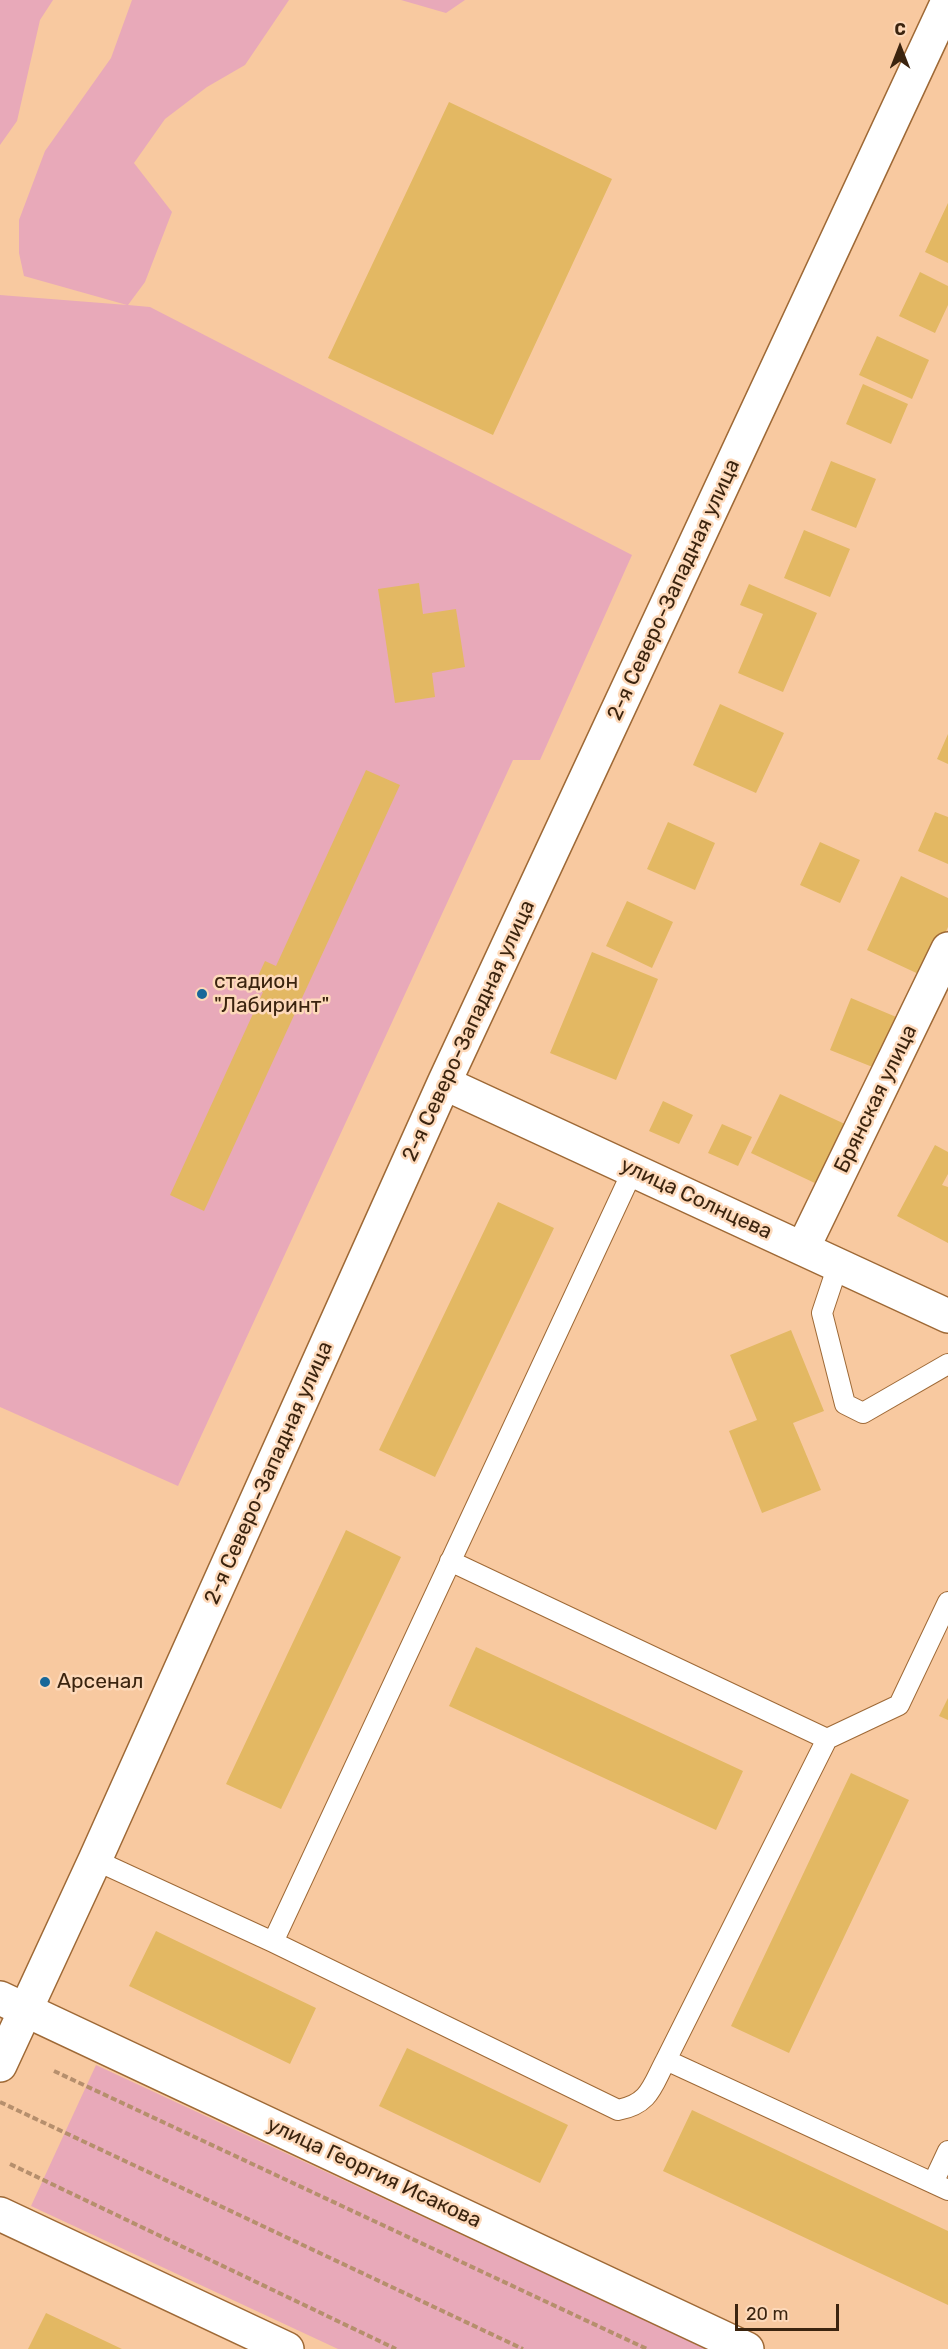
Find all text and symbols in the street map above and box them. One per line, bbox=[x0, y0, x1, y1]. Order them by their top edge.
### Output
north arrow bbox=[870, 18, 930, 78]
text: С bbox=[894, 20, 906, 39]
street label: 2-я Северо-Западная улица bbox=[602, 455, 746, 725]
street label: 2-я Северо-Западная улица bbox=[397, 896, 541, 1166]
place label: стадион "Лабиринт" bbox=[214, 969, 329, 1019]
marker: стадион "Лабиринт" bbox=[195, 987, 209, 1001]
street label: Брянская улица bbox=[829, 1021, 923, 1177]
street label: улица Солнцева bbox=[616, 1153, 776, 1245]
street label: 2-я Северо-Западная улица bbox=[199, 1338, 339, 1608]
place label: Арсенал bbox=[57, 1669, 143, 1695]
marker: Арсенал bbox=[38, 1675, 52, 1689]
street label: улица Георгия Исакова bbox=[263, 2112, 485, 2234]
scale bar bbox=[738, 2292, 842, 2330]
text: 20 m bbox=[746, 2303, 788, 2325]

